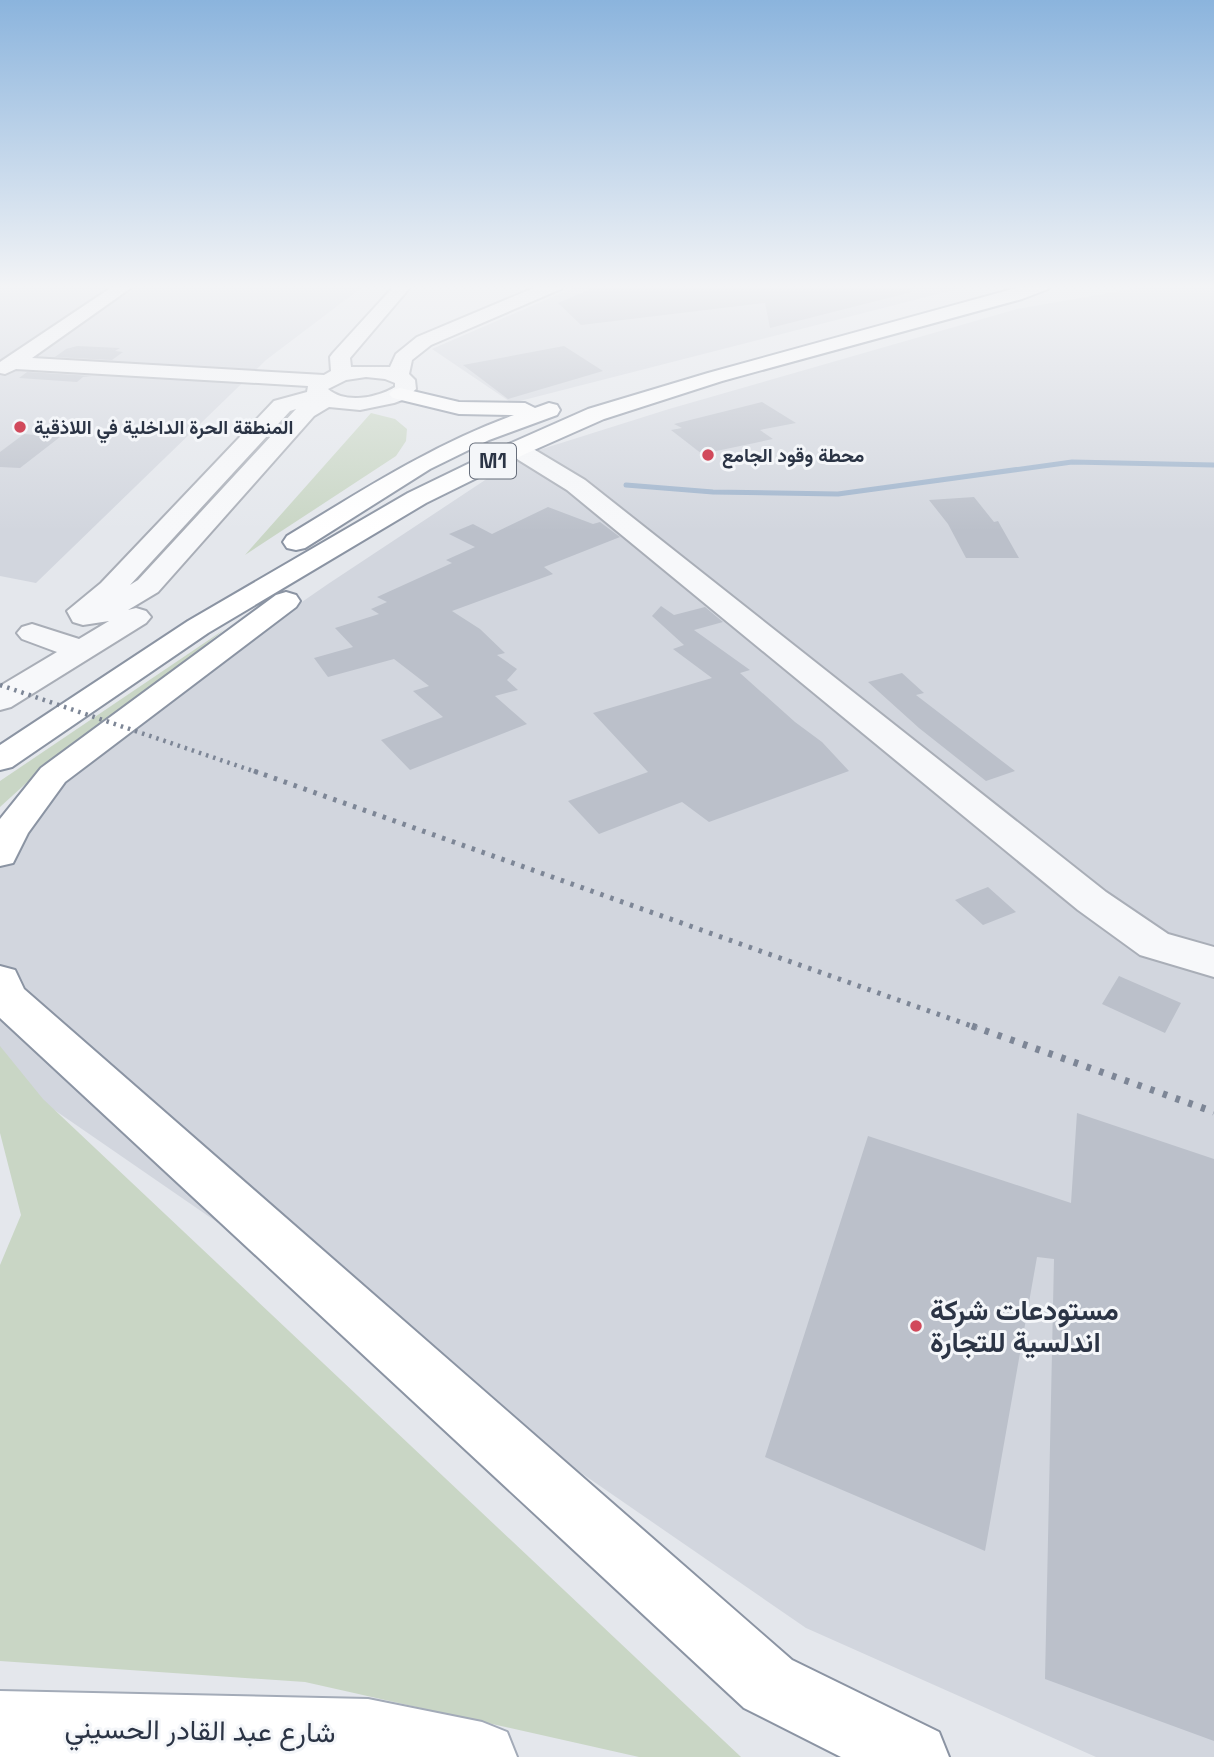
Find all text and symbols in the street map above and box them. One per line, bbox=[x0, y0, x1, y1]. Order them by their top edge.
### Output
place label: المنطقة الحرة الداخلية في اللاذقية bbox=[34, 415, 293, 444]
marker: المنطقة الحرة الداخلية في اللاذقية bbox=[12, 419, 28, 435]
place label: محطة وقود الجامع bbox=[722, 443, 864, 469]
road number: M1 bbox=[470, 444, 516, 478]
marker: محطة وقود الجامع bbox=[700, 447, 716, 463]
place label: مستودعات شركة اندلسية للتجارة bbox=[930, 1292, 1119, 1360]
marker: مستودعات شركة اندلسية للتجارة bbox=[908, 1318, 924, 1334]
street label: شارع عبد القادر الحسيني bbox=[64, 1710, 336, 1755]

